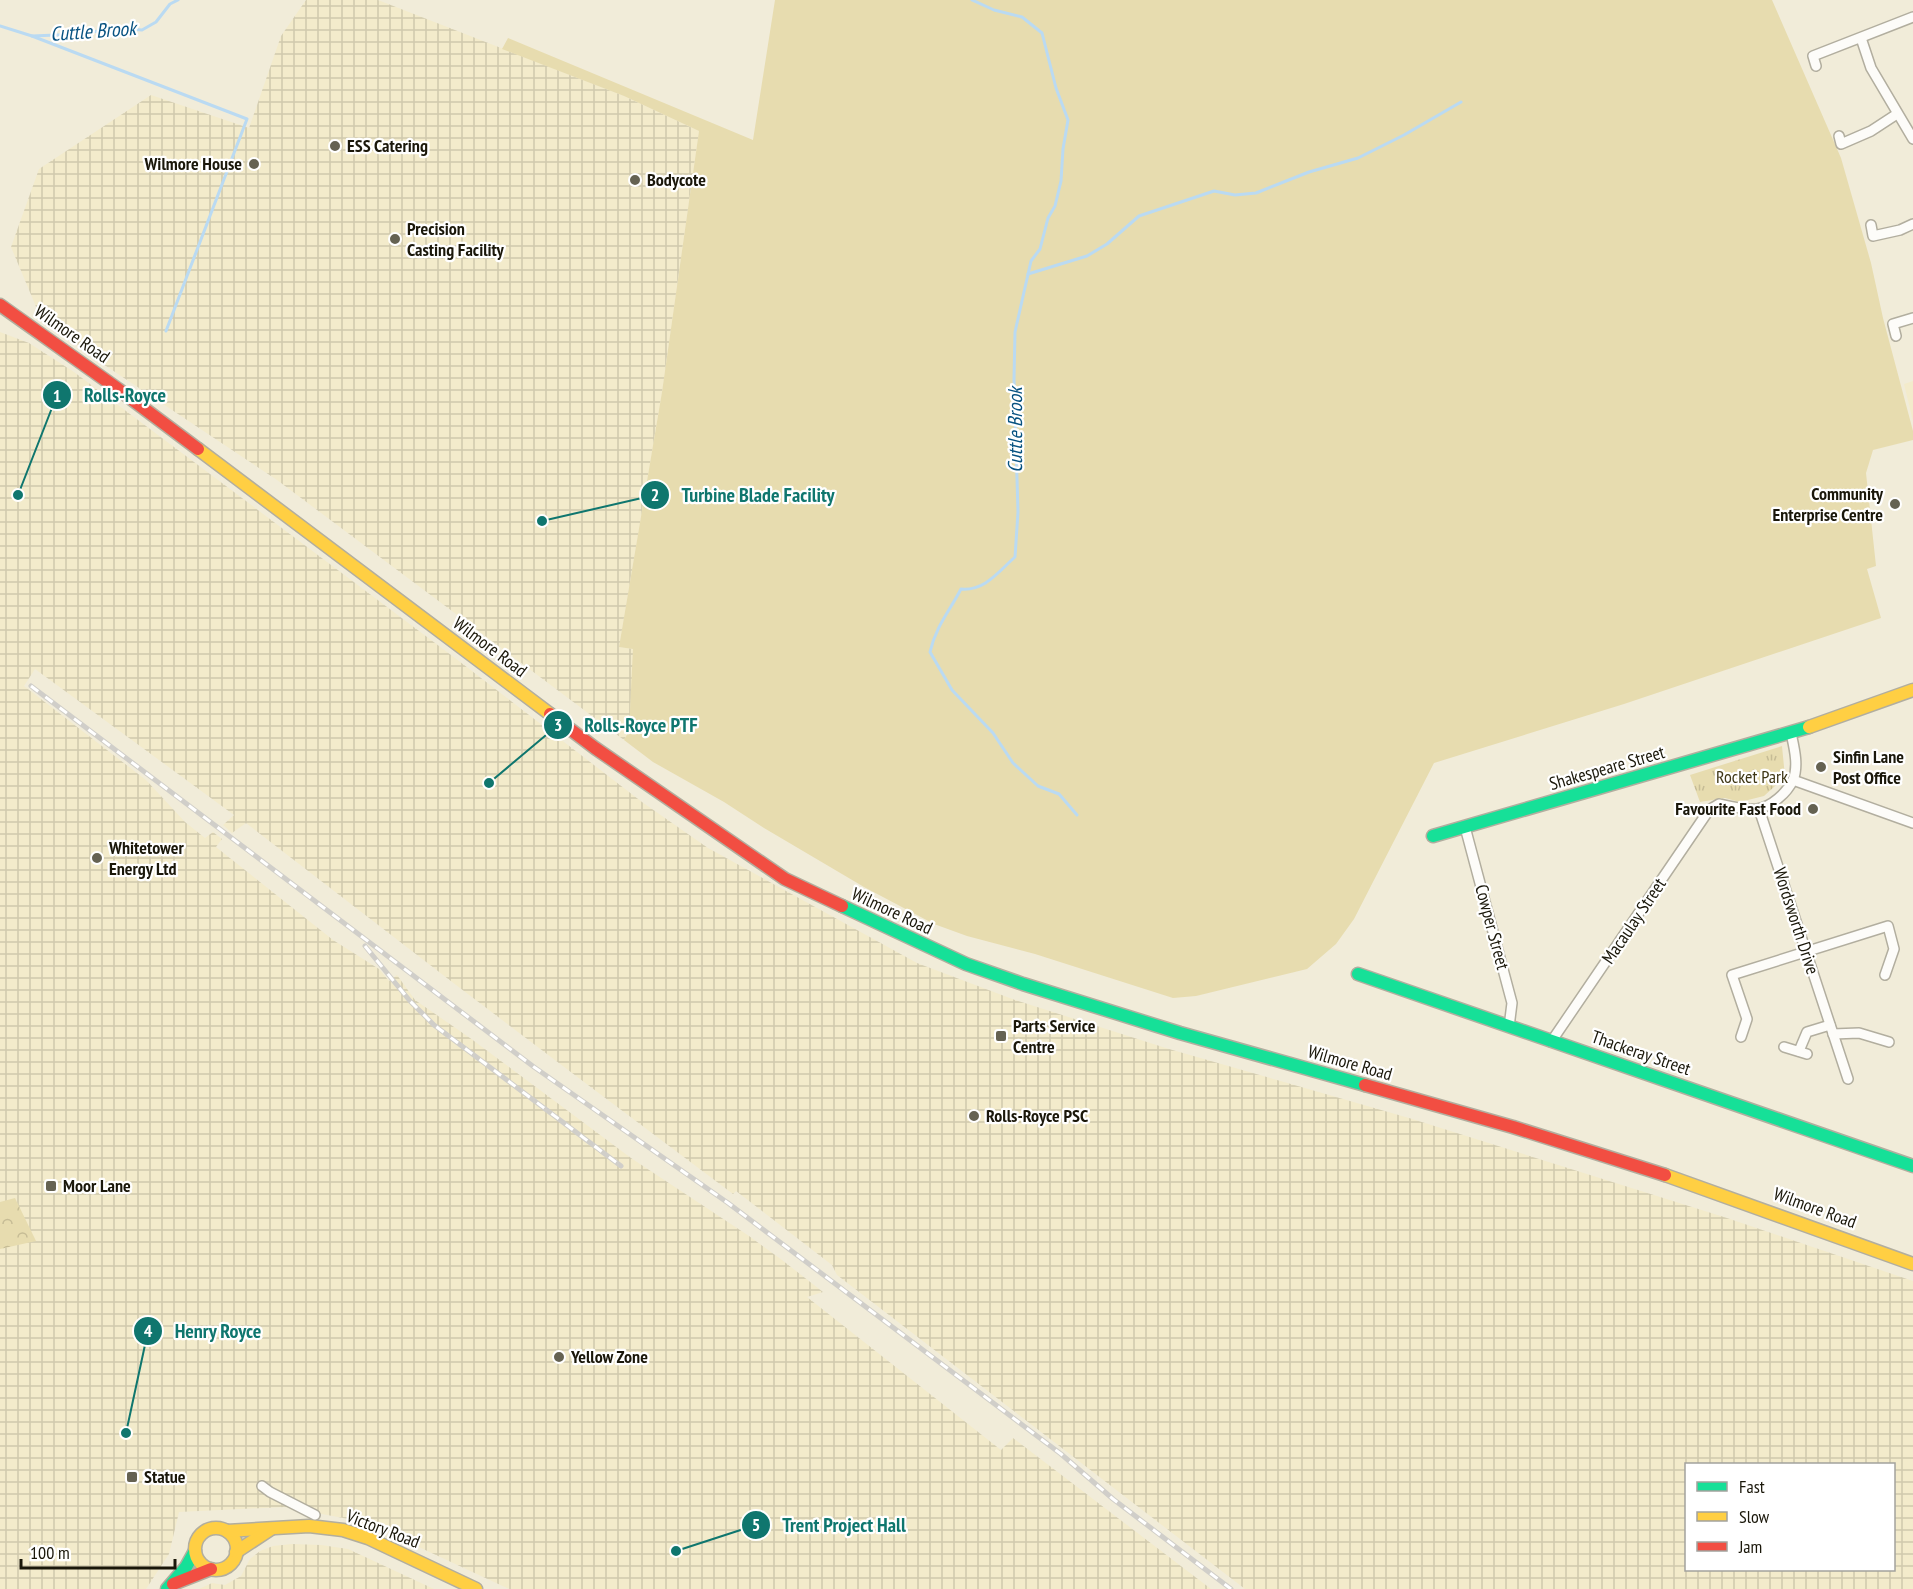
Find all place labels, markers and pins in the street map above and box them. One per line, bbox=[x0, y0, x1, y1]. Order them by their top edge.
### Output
place label: ESS Catering bbox=[347, 134, 428, 157]
marker: ESS Catering bbox=[328, 139, 342, 153]
place label: Wilmore House bbox=[143, 152, 242, 175]
marker: Wilmore House bbox=[247, 157, 261, 171]
place label: Bodycote bbox=[647, 168, 706, 191]
marker: Bodycote bbox=[628, 173, 642, 187]
place label: Precision Casting Facility bbox=[407, 217, 504, 261]
marker: Precision Casting Facility bbox=[388, 232, 402, 246]
callout: Rolls-Royce bbox=[42, 376, 178, 414]
callout: Turbine Blade Facility bbox=[640, 476, 847, 514]
place label: Community Enterprise Centre bbox=[1772, 482, 1884, 526]
marker: Community Enterprise Centre bbox=[1888, 497, 1902, 511]
callout: Rolls-Royce PTF bbox=[543, 706, 710, 744]
place label: Sinfin Lane Post Office bbox=[1833, 745, 1904, 789]
marker: Sinfin Lane Post Office bbox=[1814, 760, 1828, 774]
place label: Favourite Fast Food bbox=[1675, 797, 1801, 820]
marker: Favourite Fast Food bbox=[1806, 802, 1820, 816]
place label: Whitetower Energy Ltd bbox=[108, 836, 184, 880]
marker: Whitetower Energy Ltd bbox=[90, 851, 104, 865]
place label: Parts Service Centre bbox=[1013, 1014, 1096, 1058]
marker: Parts Service Centre bbox=[994, 1029, 1008, 1043]
place label: Rolls-Royce PSC bbox=[986, 1104, 1088, 1127]
marker: Rolls-Royce PSC bbox=[967, 1109, 981, 1123]
place label: Moor Lane bbox=[63, 1174, 131, 1197]
marker: Moor Lane bbox=[44, 1179, 58, 1193]
callout: Henry Royce bbox=[133, 1312, 274, 1350]
place label: Yellow Zone bbox=[570, 1345, 648, 1368]
marker: Yellow Zone bbox=[552, 1350, 566, 1364]
place label: Statue bbox=[144, 1465, 186, 1488]
marker: Statue bbox=[125, 1470, 139, 1484]
callout: Trent Project Hall bbox=[741, 1506, 918, 1544]

